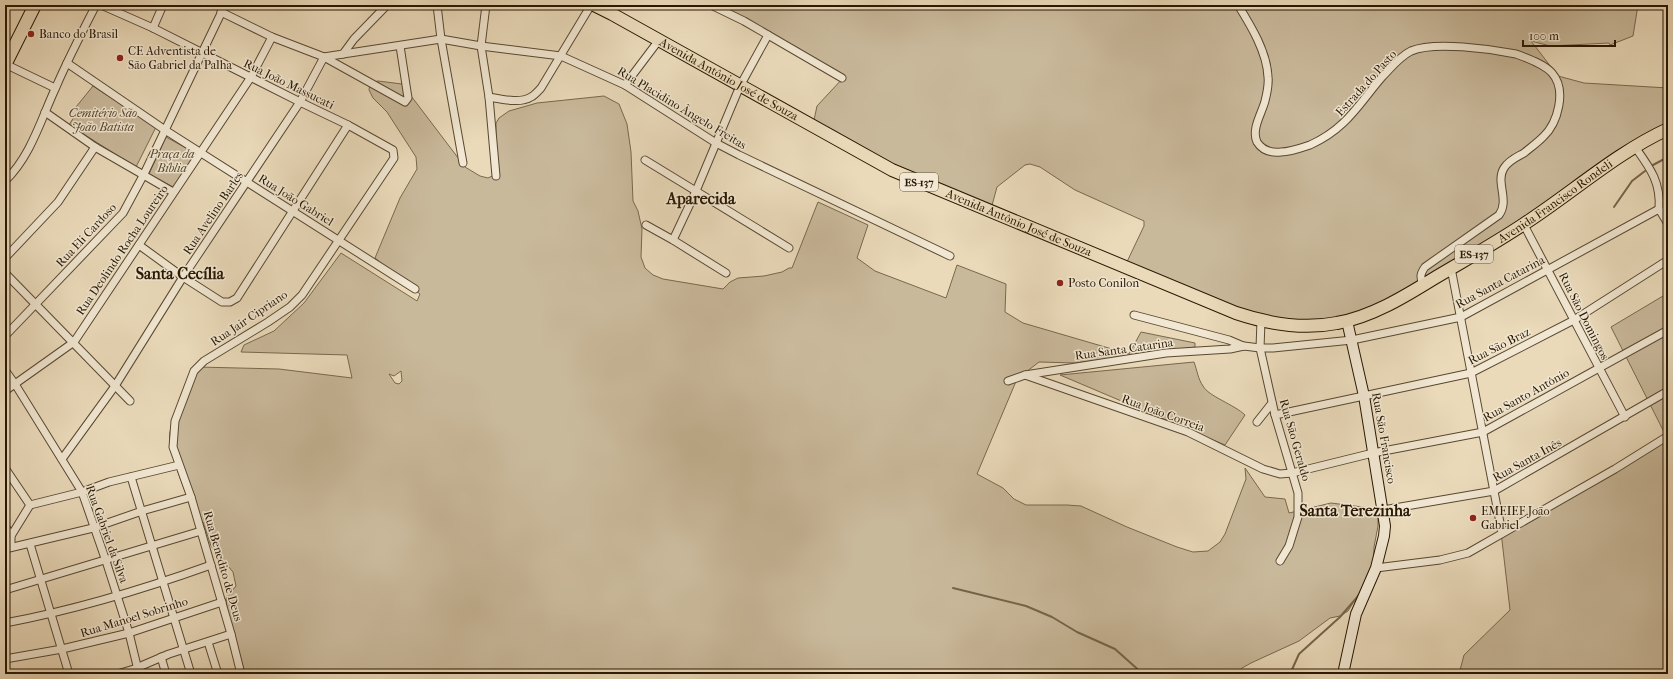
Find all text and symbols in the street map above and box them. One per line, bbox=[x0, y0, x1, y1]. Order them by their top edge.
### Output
scale bar bbox=[1523, 22, 1615, 48]
place label: Banco do Brasil bbox=[39, 27, 119, 41]
marker: Banco do Brasil bbox=[26, 29, 36, 39]
text: 100 m bbox=[1529, 29, 1559, 43]
street label: Avenida Antônio José de Souza bbox=[656, 34, 801, 124]
place label: CE Adventista de São Gabriel da Palha bbox=[128, 44, 232, 72]
street label: Estrada do Pasto bbox=[1333, 47, 1399, 119]
marker: CE Adventista de São Gabriel da Palha bbox=[115, 53, 125, 63]
street label: Rua João Massucati bbox=[242, 56, 337, 112]
street label: Rua Placidino Ângelo Freitas bbox=[615, 63, 750, 152]
park label: Cemitério São João Batista bbox=[69, 106, 137, 134]
park label: Praça da Bíblia bbox=[148, 147, 195, 175]
street label: Avenida Francisco Rondeli bbox=[1494, 156, 1615, 246]
street label: Rua Avelino Barles bbox=[180, 168, 246, 257]
street label: Rua João Gabriel bbox=[256, 171, 337, 229]
road number: ES-137 bbox=[900, 173, 938, 191]
street label: Rua Deolindo Rocha Loureiro bbox=[73, 182, 171, 318]
street label: Avenida Antônio José de Souza bbox=[943, 186, 1094, 259]
district label: Aparecida bbox=[666, 189, 736, 209]
street label: Rua Eli Cardoso bbox=[53, 200, 119, 270]
road number: ES-137 bbox=[1455, 245, 1493, 263]
street label: Rua Santa Catarina bbox=[1453, 252, 1547, 311]
district label: Santa Cecília bbox=[136, 264, 225, 283]
street label: Rua São Domingos bbox=[1556, 270, 1612, 363]
place label: Posto Conilon bbox=[1068, 276, 1139, 290]
marker: Posto Conilon bbox=[1055, 278, 1065, 288]
street label: Rua Jair Cipriano bbox=[208, 287, 290, 349]
street label: Rua São Braz bbox=[1466, 324, 1533, 368]
street label: Rua Santa Catarina bbox=[1074, 335, 1174, 363]
street label: Rua Santo Antônio bbox=[1480, 365, 1572, 425]
street label: Rua São Francisco bbox=[1369, 391, 1399, 485]
street label: Rua João Correia bbox=[1120, 392, 1207, 435]
street label: Rua São Geraldo bbox=[1277, 397, 1313, 483]
street label: Rua Santa Inês bbox=[1490, 435, 1564, 485]
street label: Rua Gabriel da Silva bbox=[83, 483, 131, 585]
district label: Santa Terezinha bbox=[1300, 501, 1411, 520]
place label: EMEIEF João Gabriel bbox=[1481, 504, 1550, 532]
street label: Rua Benedito de Deus bbox=[201, 509, 246, 623]
marker: EMEIEF João Gabriel bbox=[1468, 513, 1478, 523]
street label: Rua Manoel Sobrinho bbox=[79, 594, 189, 640]

